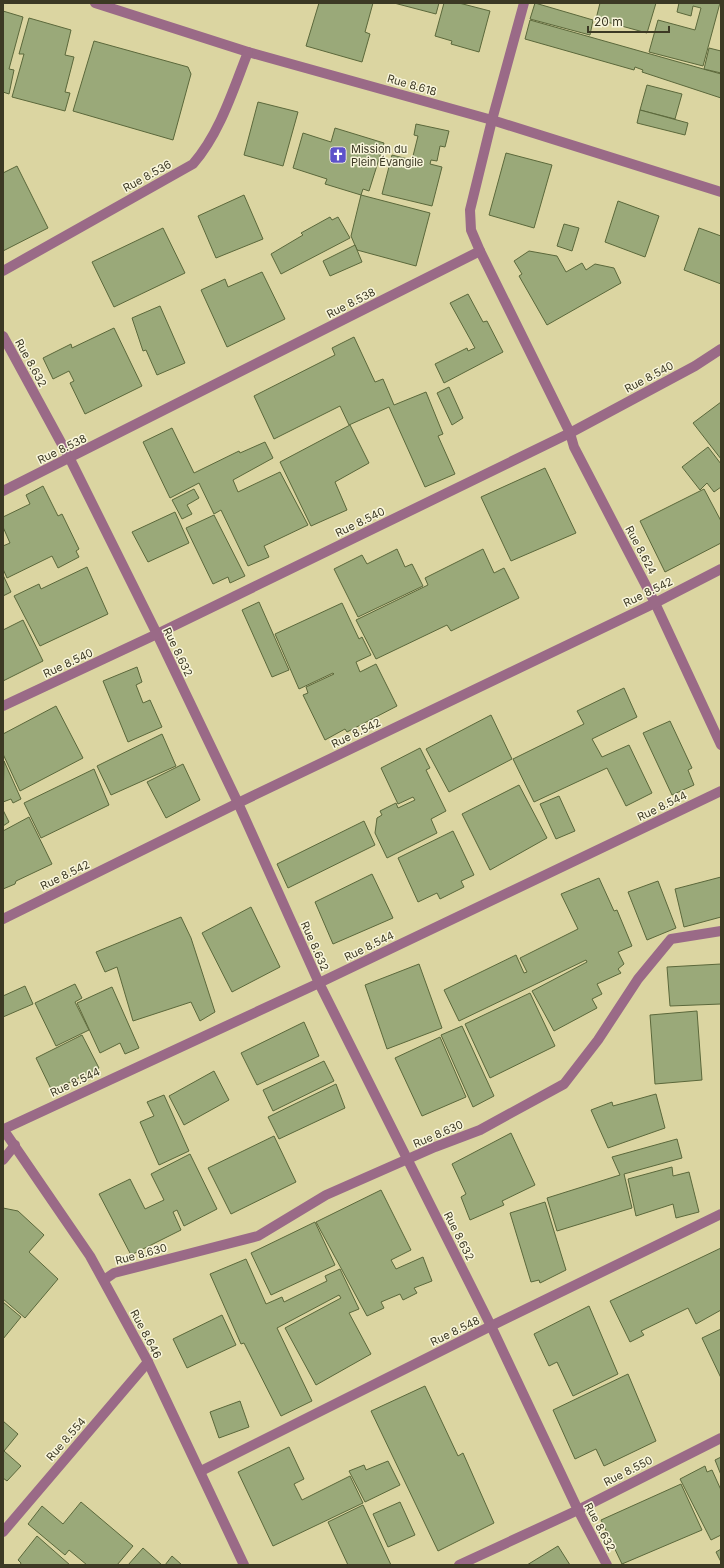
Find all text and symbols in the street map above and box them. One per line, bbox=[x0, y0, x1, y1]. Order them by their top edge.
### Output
scale bar bbox=[588, 8, 669, 34]
text: 20 m bbox=[594, 14, 623, 29]
street label: Rue 8.618 bbox=[386, 71, 438, 99]
place label: Mission du Plein Évangile bbox=[351, 142, 423, 169]
church icon: Mission du Plein Évangile bbox=[328, 145, 348, 165]
street label: Rue 8.536 bbox=[120, 157, 174, 195]
street label: Rue 8.538 bbox=[324, 285, 378, 321]
street label: Rue 8.632 bbox=[12, 336, 50, 390]
street label: Rue 8.540 bbox=[622, 358, 676, 396]
street label: Rue 8.538 bbox=[35, 431, 89, 467]
street label: Rue 8.540 bbox=[333, 504, 387, 540]
street label: Rue 8.624 bbox=[622, 523, 660, 577]
street label: Rue 8.542 bbox=[621, 574, 675, 610]
street label: Rue 8.632 bbox=[160, 625, 196, 679]
street label: Rue 8.540 bbox=[41, 645, 95, 681]
street label: Rue 8.542 bbox=[329, 715, 383, 751]
street label: Rue 8.544 bbox=[635, 788, 689, 824]
street label: Rue 8.542 bbox=[38, 857, 92, 893]
street label: Rue 8.632 bbox=[298, 919, 332, 973]
street label: Rue 8.544 bbox=[342, 928, 396, 964]
street label: Rue 8.544 bbox=[48, 1064, 102, 1100]
street label: Rue 8.630 bbox=[411, 1117, 465, 1151]
street label: Rue 8.632 bbox=[441, 1209, 477, 1263]
street label: Rue 8.630 bbox=[114, 1240, 169, 1268]
street label: Rue 8.646 bbox=[127, 1307, 165, 1361]
street label: Rue 8.548 bbox=[428, 1313, 482, 1349]
street label: Rue 8.554 bbox=[43, 1414, 89, 1464]
street label: Rue 8.550 bbox=[601, 1453, 655, 1489]
street label: Rue 8.632 bbox=[581, 1500, 619, 1554]

